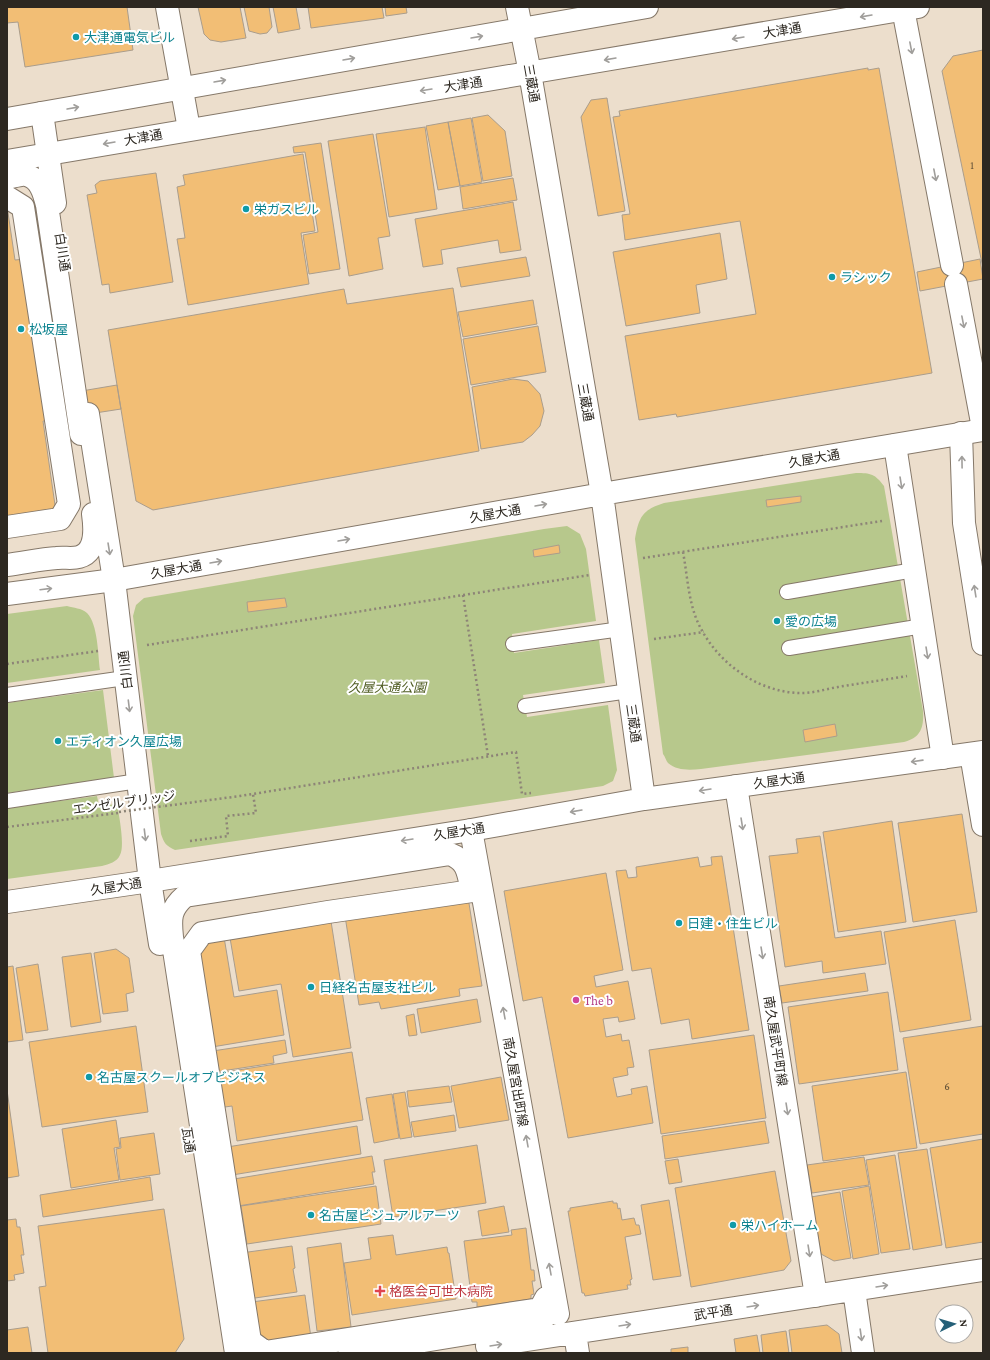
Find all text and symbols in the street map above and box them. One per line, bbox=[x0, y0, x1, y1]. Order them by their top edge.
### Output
one-way arrow bbox=[860, 12, 873, 20]
street label: 大津通 bbox=[762, 20, 803, 41]
place label: 大津通電気ビル bbox=[84, 30, 175, 45]
marker: 大津通電気ビル bbox=[71, 32, 81, 42]
one-way arrow bbox=[470, 33, 483, 41]
one-way arrow bbox=[732, 34, 745, 42]
one-way arrow bbox=[907, 41, 915, 54]
one-way arrow bbox=[342, 55, 355, 63]
one-way arrow bbox=[603, 55, 616, 63]
street label: 三蔵通 bbox=[521, 63, 542, 104]
street label: 大津通 bbox=[443, 74, 484, 95]
one-way arrow bbox=[214, 77, 227, 85]
one-way arrow bbox=[420, 86, 433, 94]
one-way arrow bbox=[66, 103, 79, 111]
street label: 大津通 bbox=[123, 127, 164, 148]
one-way arrow bbox=[103, 140, 116, 148]
house number: 1 bbox=[970, 159, 974, 171]
one-way arrow bbox=[931, 168, 939, 181]
place label: 栄ガスビル bbox=[254, 202, 319, 217]
marker: 栄ガスビル bbox=[241, 204, 251, 214]
street label: 白川通 bbox=[52, 232, 73, 273]
place label: ラシック bbox=[840, 270, 892, 285]
marker: ラシック bbox=[827, 272, 837, 282]
one-way arrow bbox=[959, 315, 967, 328]
place label: 松坂屋 bbox=[29, 322, 68, 337]
marker: 松坂屋 bbox=[16, 324, 26, 334]
street label: 三蔵通 bbox=[575, 382, 596, 423]
street label: 久屋大通 bbox=[787, 447, 841, 470]
one-way arrow bbox=[958, 456, 965, 469]
one-way arrow bbox=[897, 476, 905, 489]
one-way arrow bbox=[534, 501, 547, 509]
street label: 久屋大通 bbox=[468, 502, 522, 525]
one-way arrow bbox=[337, 536, 350, 544]
one-way arrow bbox=[105, 542, 113, 555]
street label: 久屋大通 bbox=[149, 558, 203, 581]
one-way arrow bbox=[209, 558, 222, 566]
one-way arrow bbox=[39, 585, 52, 593]
one-way arrow bbox=[971, 585, 979, 598]
place label: 愛の広場 bbox=[785, 614, 837, 629]
marker: 愛の広場 bbox=[772, 616, 782, 626]
one-way arrow bbox=[923, 646, 931, 659]
street label: 白川通 bbox=[116, 650, 135, 690]
park label: 久屋大通公園 bbox=[348, 680, 428, 695]
one-way arrow bbox=[125, 699, 133, 712]
street label: 三蔵通 bbox=[623, 703, 644, 743]
place label: エディオン久屋広場 bbox=[66, 734, 182, 749]
marker: エディオン久屋広場 bbox=[53, 736, 63, 746]
one-way arrow bbox=[911, 758, 924, 765]
street label: 久屋大通 bbox=[752, 769, 806, 792]
one-way arrow bbox=[699, 787, 712, 795]
street label: エンゼルブリッジ bbox=[72, 788, 177, 817]
one-way arrow bbox=[570, 808, 583, 816]
one-way arrow bbox=[738, 817, 746, 830]
street label: 久屋大通 bbox=[432, 820, 486, 843]
one-way arrow bbox=[141, 828, 149, 841]
one-way arrow bbox=[401, 836, 414, 844]
street label: 久屋大通 bbox=[89, 875, 143, 898]
place label: 日建・住生ビル bbox=[687, 916, 778, 931]
marker: 日建・住生ビル bbox=[674, 918, 684, 928]
one-way arrow bbox=[758, 946, 766, 959]
place label: 日経名古屋支社ビル bbox=[319, 980, 436, 995]
marker: 日経名古屋支社ビル bbox=[306, 982, 316, 992]
place label: The b bbox=[584, 993, 613, 1008]
marker: The b bbox=[571, 995, 581, 1005]
street label: 南久屋武平町線 bbox=[761, 995, 790, 1087]
one-way arrow bbox=[500, 1007, 508, 1020]
street label: 南久屋宮出町線 bbox=[500, 1036, 531, 1128]
place label: 名古屋スクールオブビジネス bbox=[97, 1070, 266, 1085]
marker: 名古屋スクールオブビジネス bbox=[84, 1072, 94, 1082]
house number: 6 bbox=[944, 1080, 950, 1092]
one-way arrow bbox=[783, 1102, 791, 1115]
street label: 瓦通 bbox=[179, 1126, 198, 1154]
one-way arrow bbox=[523, 1135, 531, 1148]
place label: 名古屋ビジュアルアーツ bbox=[319, 1208, 460, 1223]
marker: 名古屋ビジュアルアーツ bbox=[306, 1210, 316, 1220]
place label: 栄ハイホーム bbox=[741, 1218, 818, 1233]
marker: 栄ハイホーム bbox=[728, 1220, 738, 1230]
one-way arrow bbox=[805, 1244, 813, 1257]
one-way arrow bbox=[546, 1263, 554, 1276]
one-way arrow bbox=[875, 1282, 888, 1290]
place label: 格医会可世木病院 bbox=[389, 1284, 493, 1299]
marker: 格医会可世木病院 bbox=[374, 1285, 386, 1297]
street label: 武平通 bbox=[693, 1302, 734, 1323]
one-way arrow bbox=[746, 1302, 759, 1310]
north arrow bbox=[934, 1304, 974, 1344]
text: N bbox=[958, 1319, 970, 1328]
one-way arrow bbox=[618, 1321, 631, 1329]
one-way arrow bbox=[857, 1329, 865, 1342]
one-way arrow bbox=[489, 1341, 502, 1349]

